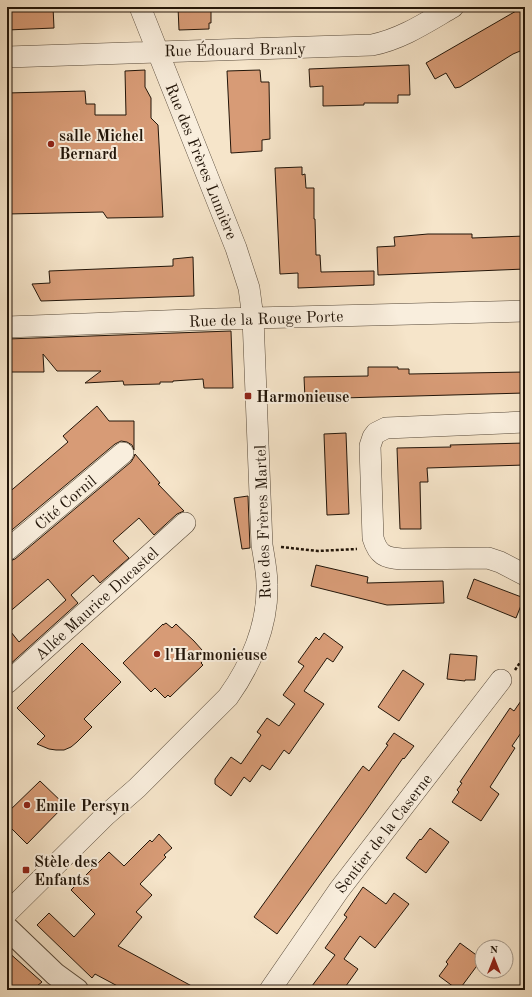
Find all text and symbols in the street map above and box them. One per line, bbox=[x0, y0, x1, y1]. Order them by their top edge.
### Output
street label: Rue Édouard Branly bbox=[164, 38, 307, 60]
street label: Rue des Frères Lumière bbox=[162, 82, 239, 242]
place label: salle Michel Bernard bbox=[59, 129, 144, 163]
marker: salle Michel Bernard bbox=[46, 139, 56, 149]
street label: Rue de la Rouge Porte bbox=[189, 309, 344, 331]
place label: Harmonieuse bbox=[256, 390, 350, 406]
marker: Harmonieuse bbox=[243, 391, 253, 401]
street label: Rue des Frères Martel bbox=[253, 445, 275, 599]
street label: Cité Cornil bbox=[32, 473, 100, 534]
street label: Allée Maurice Ducastel bbox=[33, 545, 162, 664]
place label: l'Harmonieuse bbox=[165, 648, 267, 664]
marker: l'Harmonieuse bbox=[152, 649, 162, 659]
street label: Sentier de la Caserne bbox=[333, 772, 436, 897]
place label: Emile Persyn bbox=[35, 799, 130, 815]
marker: Emile Persyn bbox=[22, 800, 32, 810]
place label: Stèle des Enfants bbox=[34, 855, 97, 889]
marker: Stèle des Enfants bbox=[21, 865, 31, 875]
north arrow bbox=[474, 939, 514, 979]
text: N bbox=[490, 945, 499, 956]

